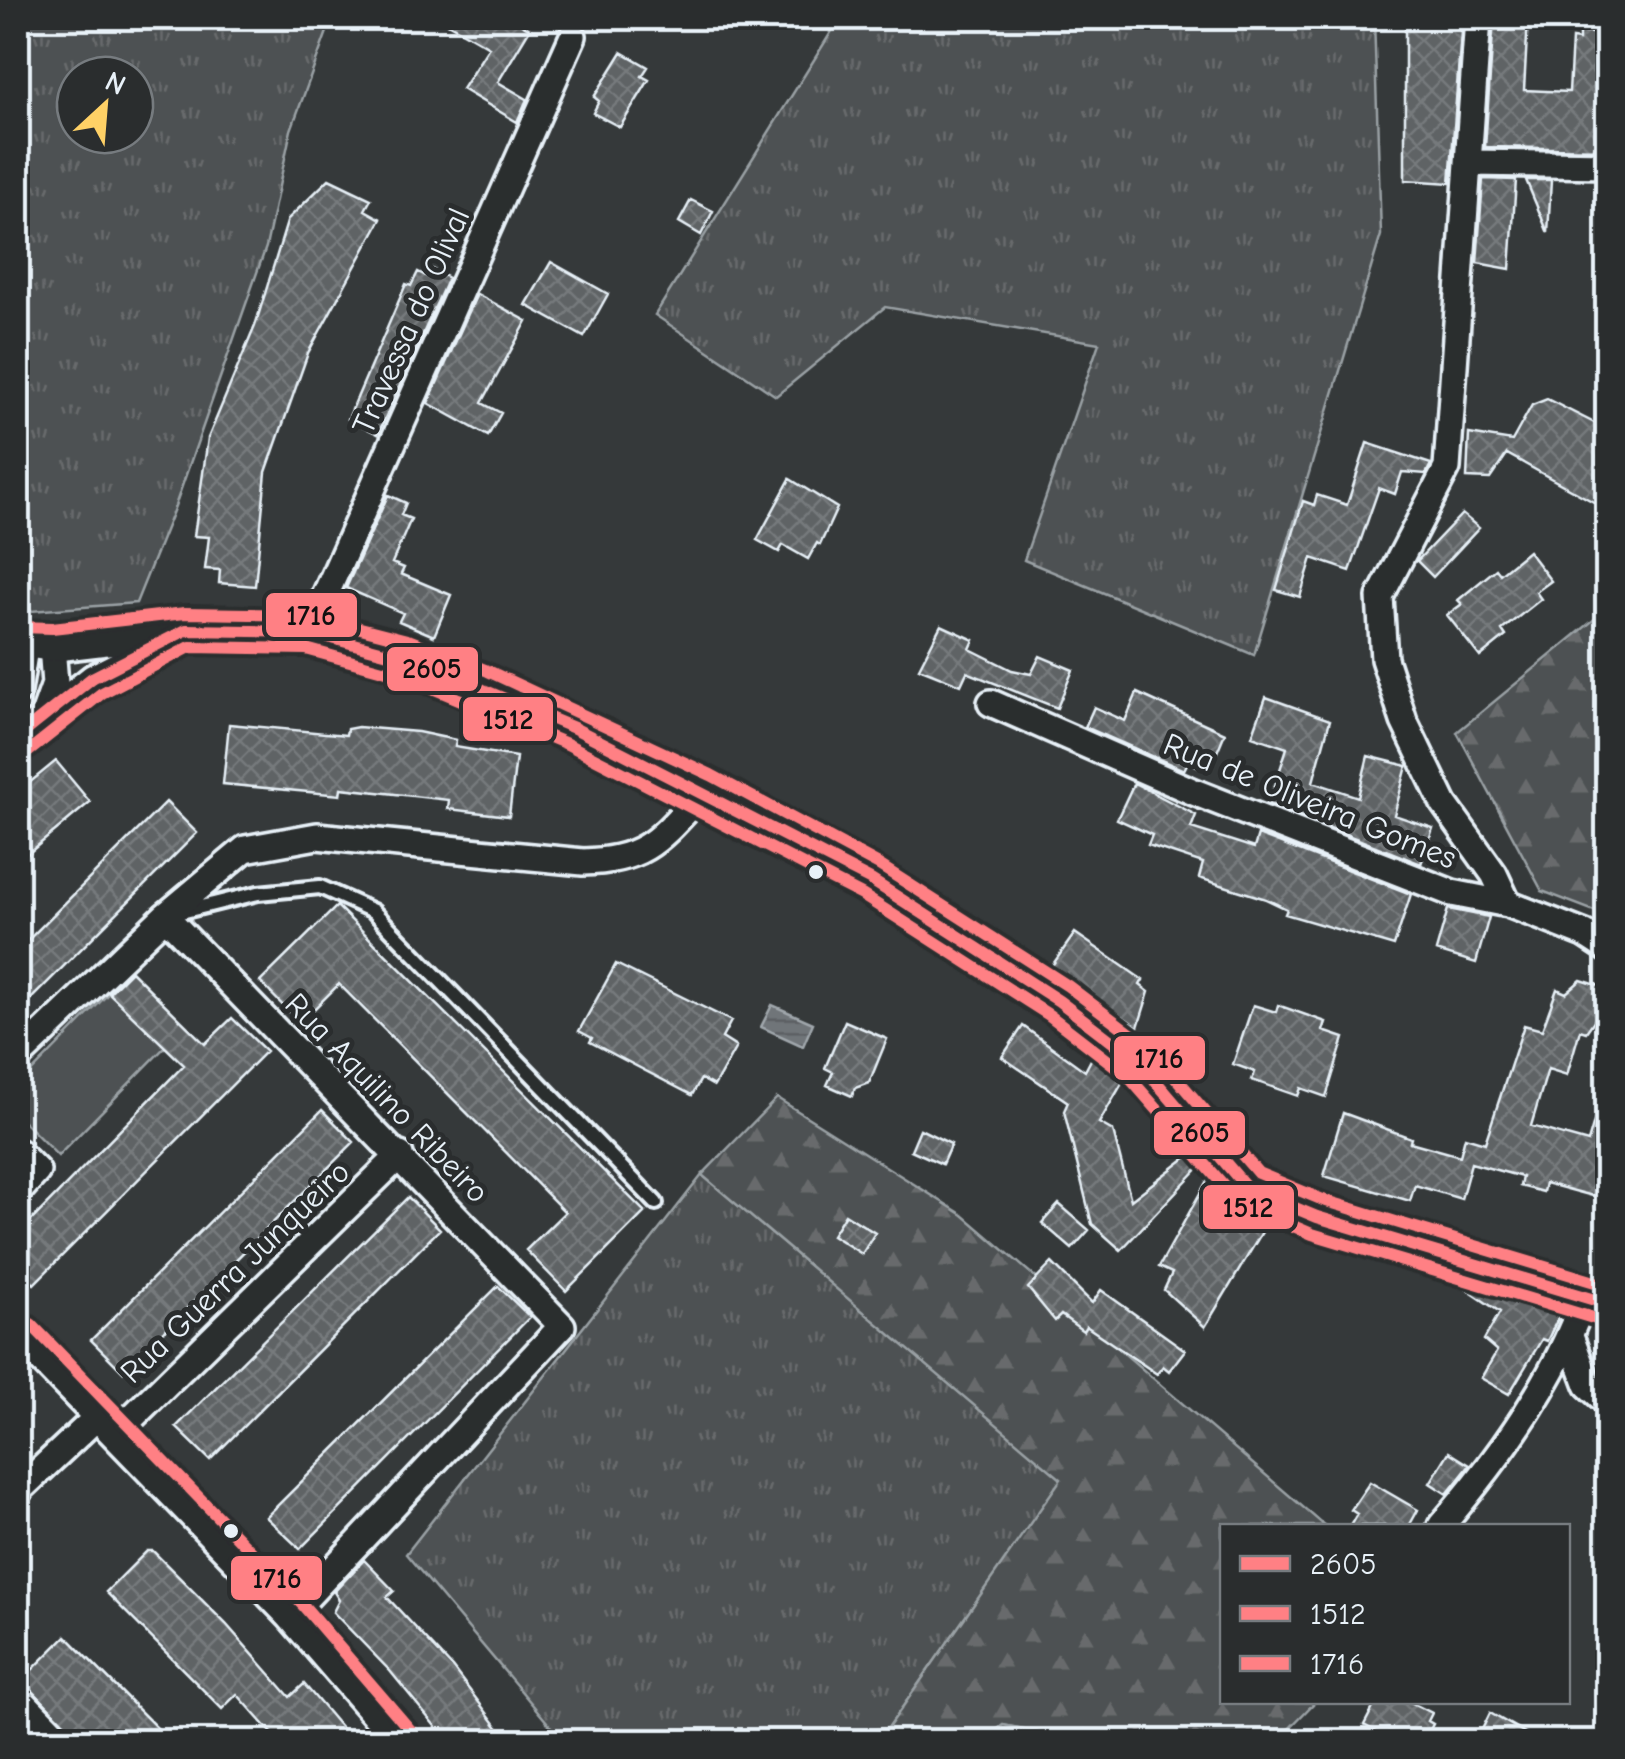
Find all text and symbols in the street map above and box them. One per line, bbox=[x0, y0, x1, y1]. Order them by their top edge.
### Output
north arrow bbox=[55, 55, 155, 155]
text: N bbox=[100, 65, 131, 102]
street label: Travessa do Olival bbox=[345, 202, 477, 440]
line badge: 1716 bbox=[264, 591, 359, 639]
text: 1716 bbox=[286, 600, 336, 632]
line badge: 2605 bbox=[385, 645, 480, 693]
text: 2605 bbox=[402, 653, 462, 685]
line badge: 1512 bbox=[461, 695, 555, 743]
text: 1512 bbox=[483, 704, 533, 736]
street label: Rua de Oliveira Gomes bbox=[1158, 725, 1462, 877]
unlabelled marker bbox=[806, 862, 826, 882]
street label: Rua Aquilino Ribeiro bbox=[278, 986, 496, 1210]
line badge: 1716 bbox=[1112, 1034, 1207, 1082]
text: 1716 bbox=[1134, 1043, 1184, 1075]
line badge: 2605 bbox=[1152, 1109, 1247, 1157]
text: 2605 bbox=[1170, 1117, 1230, 1149]
street label: Rua Guerra Junqueiro bbox=[113, 1153, 357, 1391]
line badge: 1512 bbox=[1201, 1183, 1296, 1231]
text: 1512 bbox=[1223, 1192, 1273, 1224]
unlabelled marker bbox=[221, 1521, 241, 1541]
legend bbox=[1220, 1524, 1570, 1704]
text: 2605 bbox=[1310, 1547, 1376, 1582]
line badge: 1716 bbox=[229, 1554, 324, 1602]
text: 1716 bbox=[252, 1563, 302, 1595]
text: 1512 bbox=[1310, 1597, 1366, 1632]
text: 1716 bbox=[1310, 1647, 1364, 1682]

